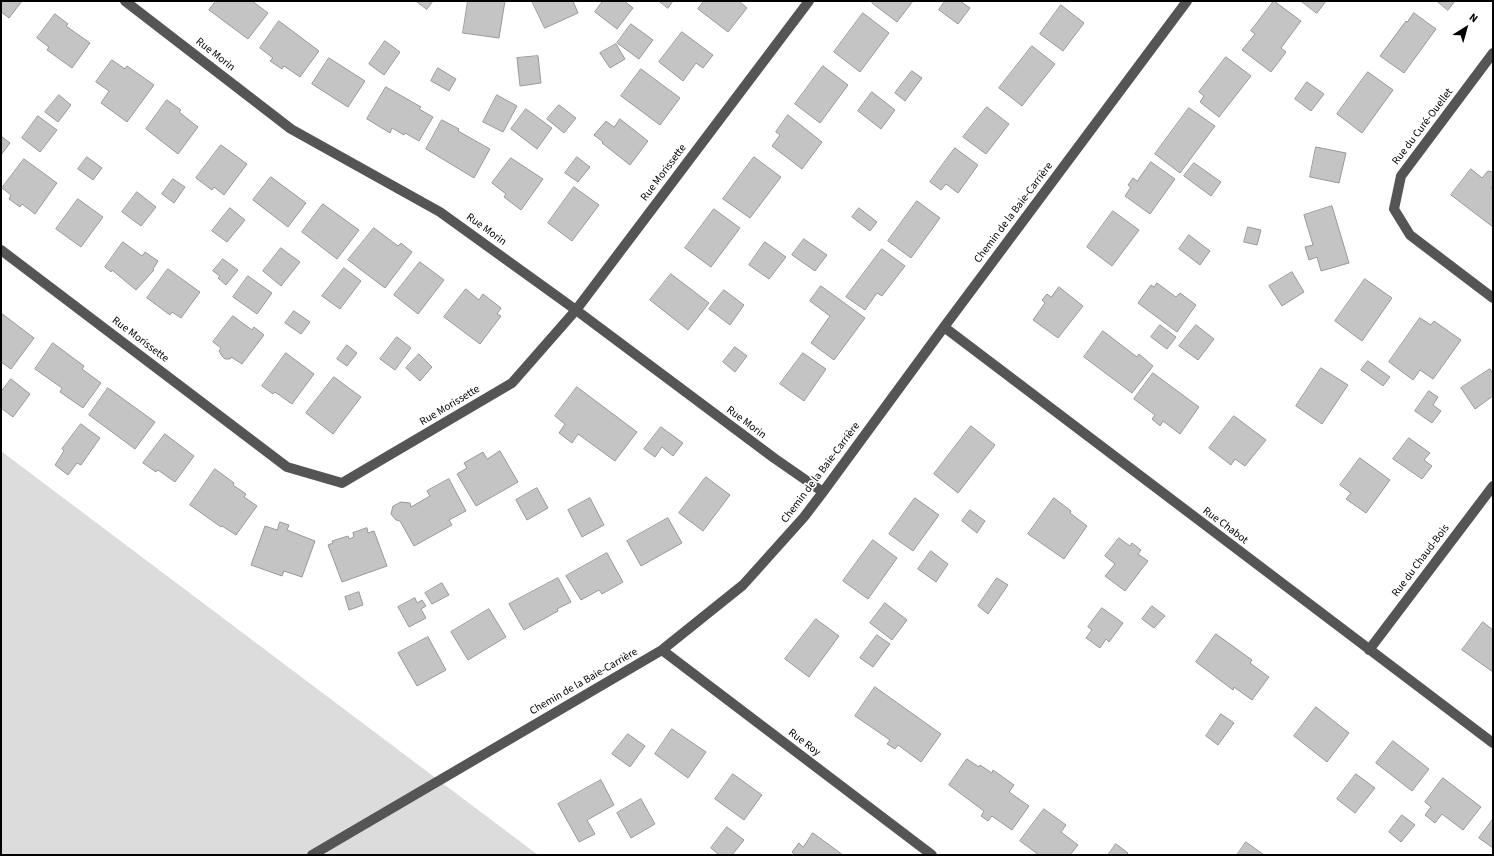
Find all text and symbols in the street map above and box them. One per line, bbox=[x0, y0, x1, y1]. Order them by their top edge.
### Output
north arrow bbox=[1446, 8, 1486, 48]
text: N bbox=[1466, 10, 1481, 26]
street label: Rue Morin bbox=[193, 36, 237, 74]
street label: Rue du Curé-Ouellet bbox=[1390, 86, 1456, 168]
street label: Rue Morissette bbox=[638, 142, 690, 204]
street label: Chemin de la Baie-Carrière bbox=[972, 160, 1056, 266]
street label: Rue Morin bbox=[463, 211, 509, 249]
street label: Rue Morissette bbox=[109, 314, 171, 366]
street label: Rue Morissette bbox=[418, 383, 482, 429]
street label: Rue Morin bbox=[724, 404, 768, 442]
street label: Chemin de la Baie-Carrière bbox=[779, 420, 863, 526]
street label: Rue Chabot bbox=[1200, 505, 1250, 547]
street label: Rue du Chaud-Bois bbox=[1389, 522, 1453, 600]
street label: Chemin de la Baie-Carrière bbox=[528, 646, 640, 718]
street label: Rue Roy bbox=[785, 727, 823, 759]

